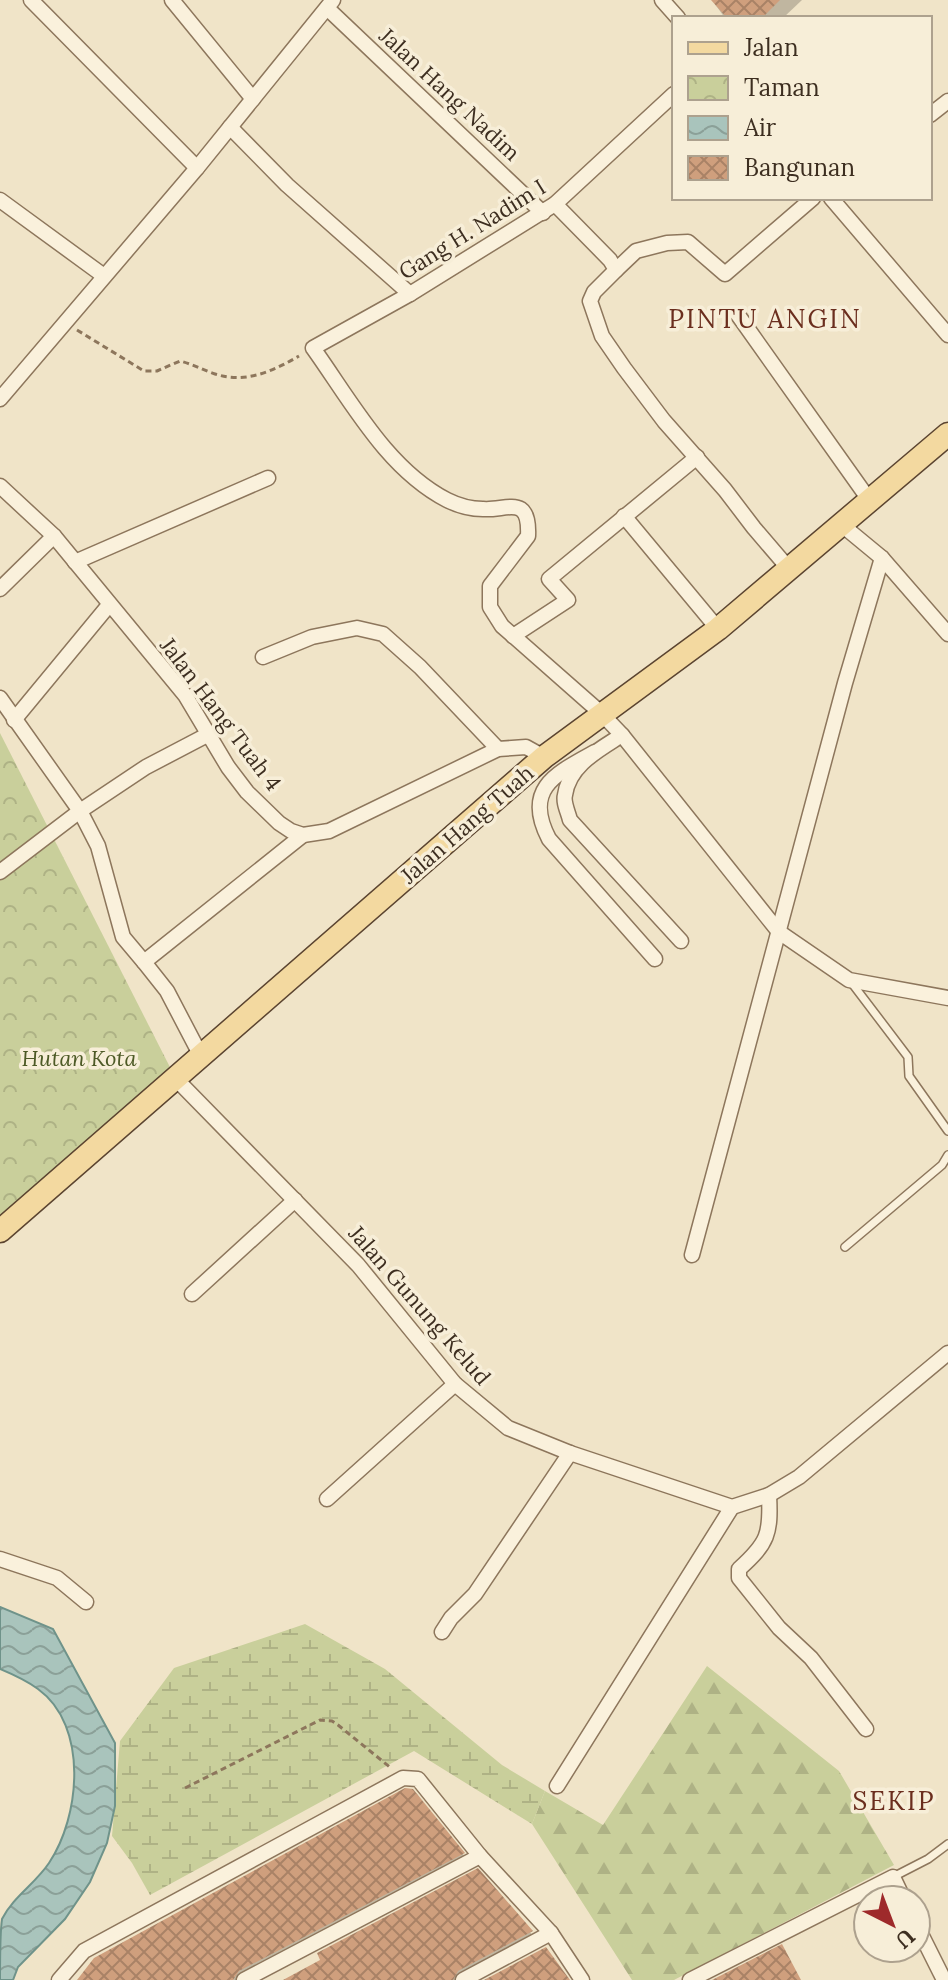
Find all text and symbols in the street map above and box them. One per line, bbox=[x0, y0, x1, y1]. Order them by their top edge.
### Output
legend bbox=[672, 16, 932, 200]
street label: Jalan Hang Nadim bbox=[373, 21, 526, 166]
text: Jalan bbox=[743, 32, 798, 63]
text: Taman bbox=[744, 72, 820, 103]
text: Air bbox=[743, 112, 777, 143]
text: Bangunan bbox=[744, 152, 855, 183]
street label: Gang H. Nadim I bbox=[393, 173, 551, 285]
district label: PINTU ANGIN bbox=[668, 302, 862, 335]
street label: Jalan Hang Tuah 4 bbox=[154, 631, 288, 796]
street label: Jalan Hang Tuah bbox=[394, 759, 539, 890]
park label: Hutan Kota bbox=[22, 1044, 137, 1072]
street label: Jalan Gunung Kelud bbox=[342, 1219, 497, 1391]
district label: SEKIP bbox=[852, 1784, 936, 1817]
north arrow bbox=[852, 1884, 932, 1964]
text: U bbox=[890, 1923, 921, 1955]

